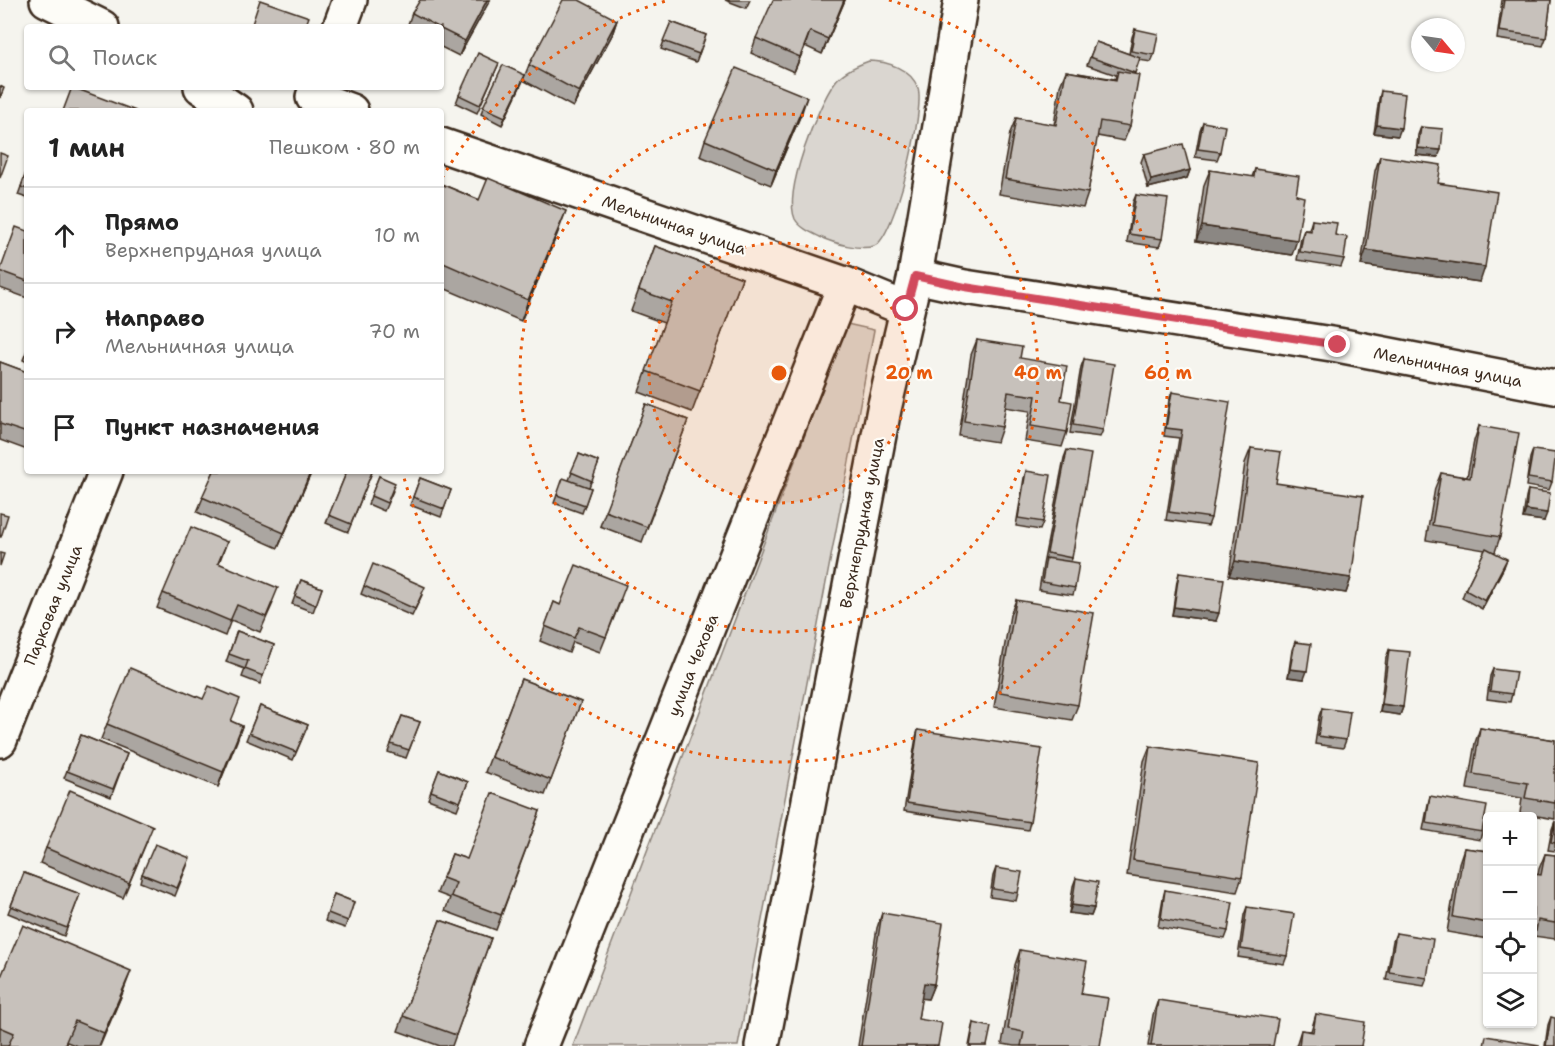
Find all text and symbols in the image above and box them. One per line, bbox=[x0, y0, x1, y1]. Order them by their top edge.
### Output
north arrow bbox=[1411, 18, 1465, 72]
search box bbox=[24, 24, 444, 90]
icon: search bbox=[45, 41, 78, 74]
text: Поиск bbox=[93, 43, 157, 72]
text: 1 мин bbox=[48, 130, 125, 165]
text: Пешком · 80 m bbox=[269, 134, 420, 160]
street label: Мельничная улица bbox=[599, 190, 749, 260]
text: Прямо bbox=[105, 208, 179, 237]
icon: ahead bbox=[48, 219, 81, 252]
text: 10 m bbox=[374, 222, 420, 248]
text: Верхнепрудная улица bbox=[105, 237, 322, 263]
route start bbox=[892, 295, 918, 321]
text: Направо bbox=[105, 304, 205, 333]
icon: right bbox=[48, 315, 81, 348]
text: 70 m bbox=[368, 318, 420, 344]
route end bbox=[1324, 331, 1350, 357]
text: Мельничная улица bbox=[105, 333, 294, 359]
street label: Мельничная улица bbox=[1372, 342, 1524, 392]
text: 20 m bbox=[885, 361, 933, 385]
text: 40 m bbox=[1014, 361, 1062, 385]
text: 60 m bbox=[1144, 361, 1192, 385]
centre of rings bbox=[769, 363, 789, 383]
icon: arrive bbox=[48, 411, 81, 444]
text: Пункт назначения bbox=[105, 413, 319, 442]
street label: Верхнепрудная улица bbox=[835, 436, 889, 610]
street label: Парковая улица bbox=[19, 542, 87, 668]
street label: улица Чехова bbox=[663, 611, 723, 719]
map controls bbox=[1483, 812, 1537, 1028]
button: + bbox=[1483, 812, 1537, 866]
button: − bbox=[1483, 866, 1537, 920]
button: locate bbox=[1483, 920, 1537, 974]
button: layers bbox=[1483, 974, 1537, 1028]

